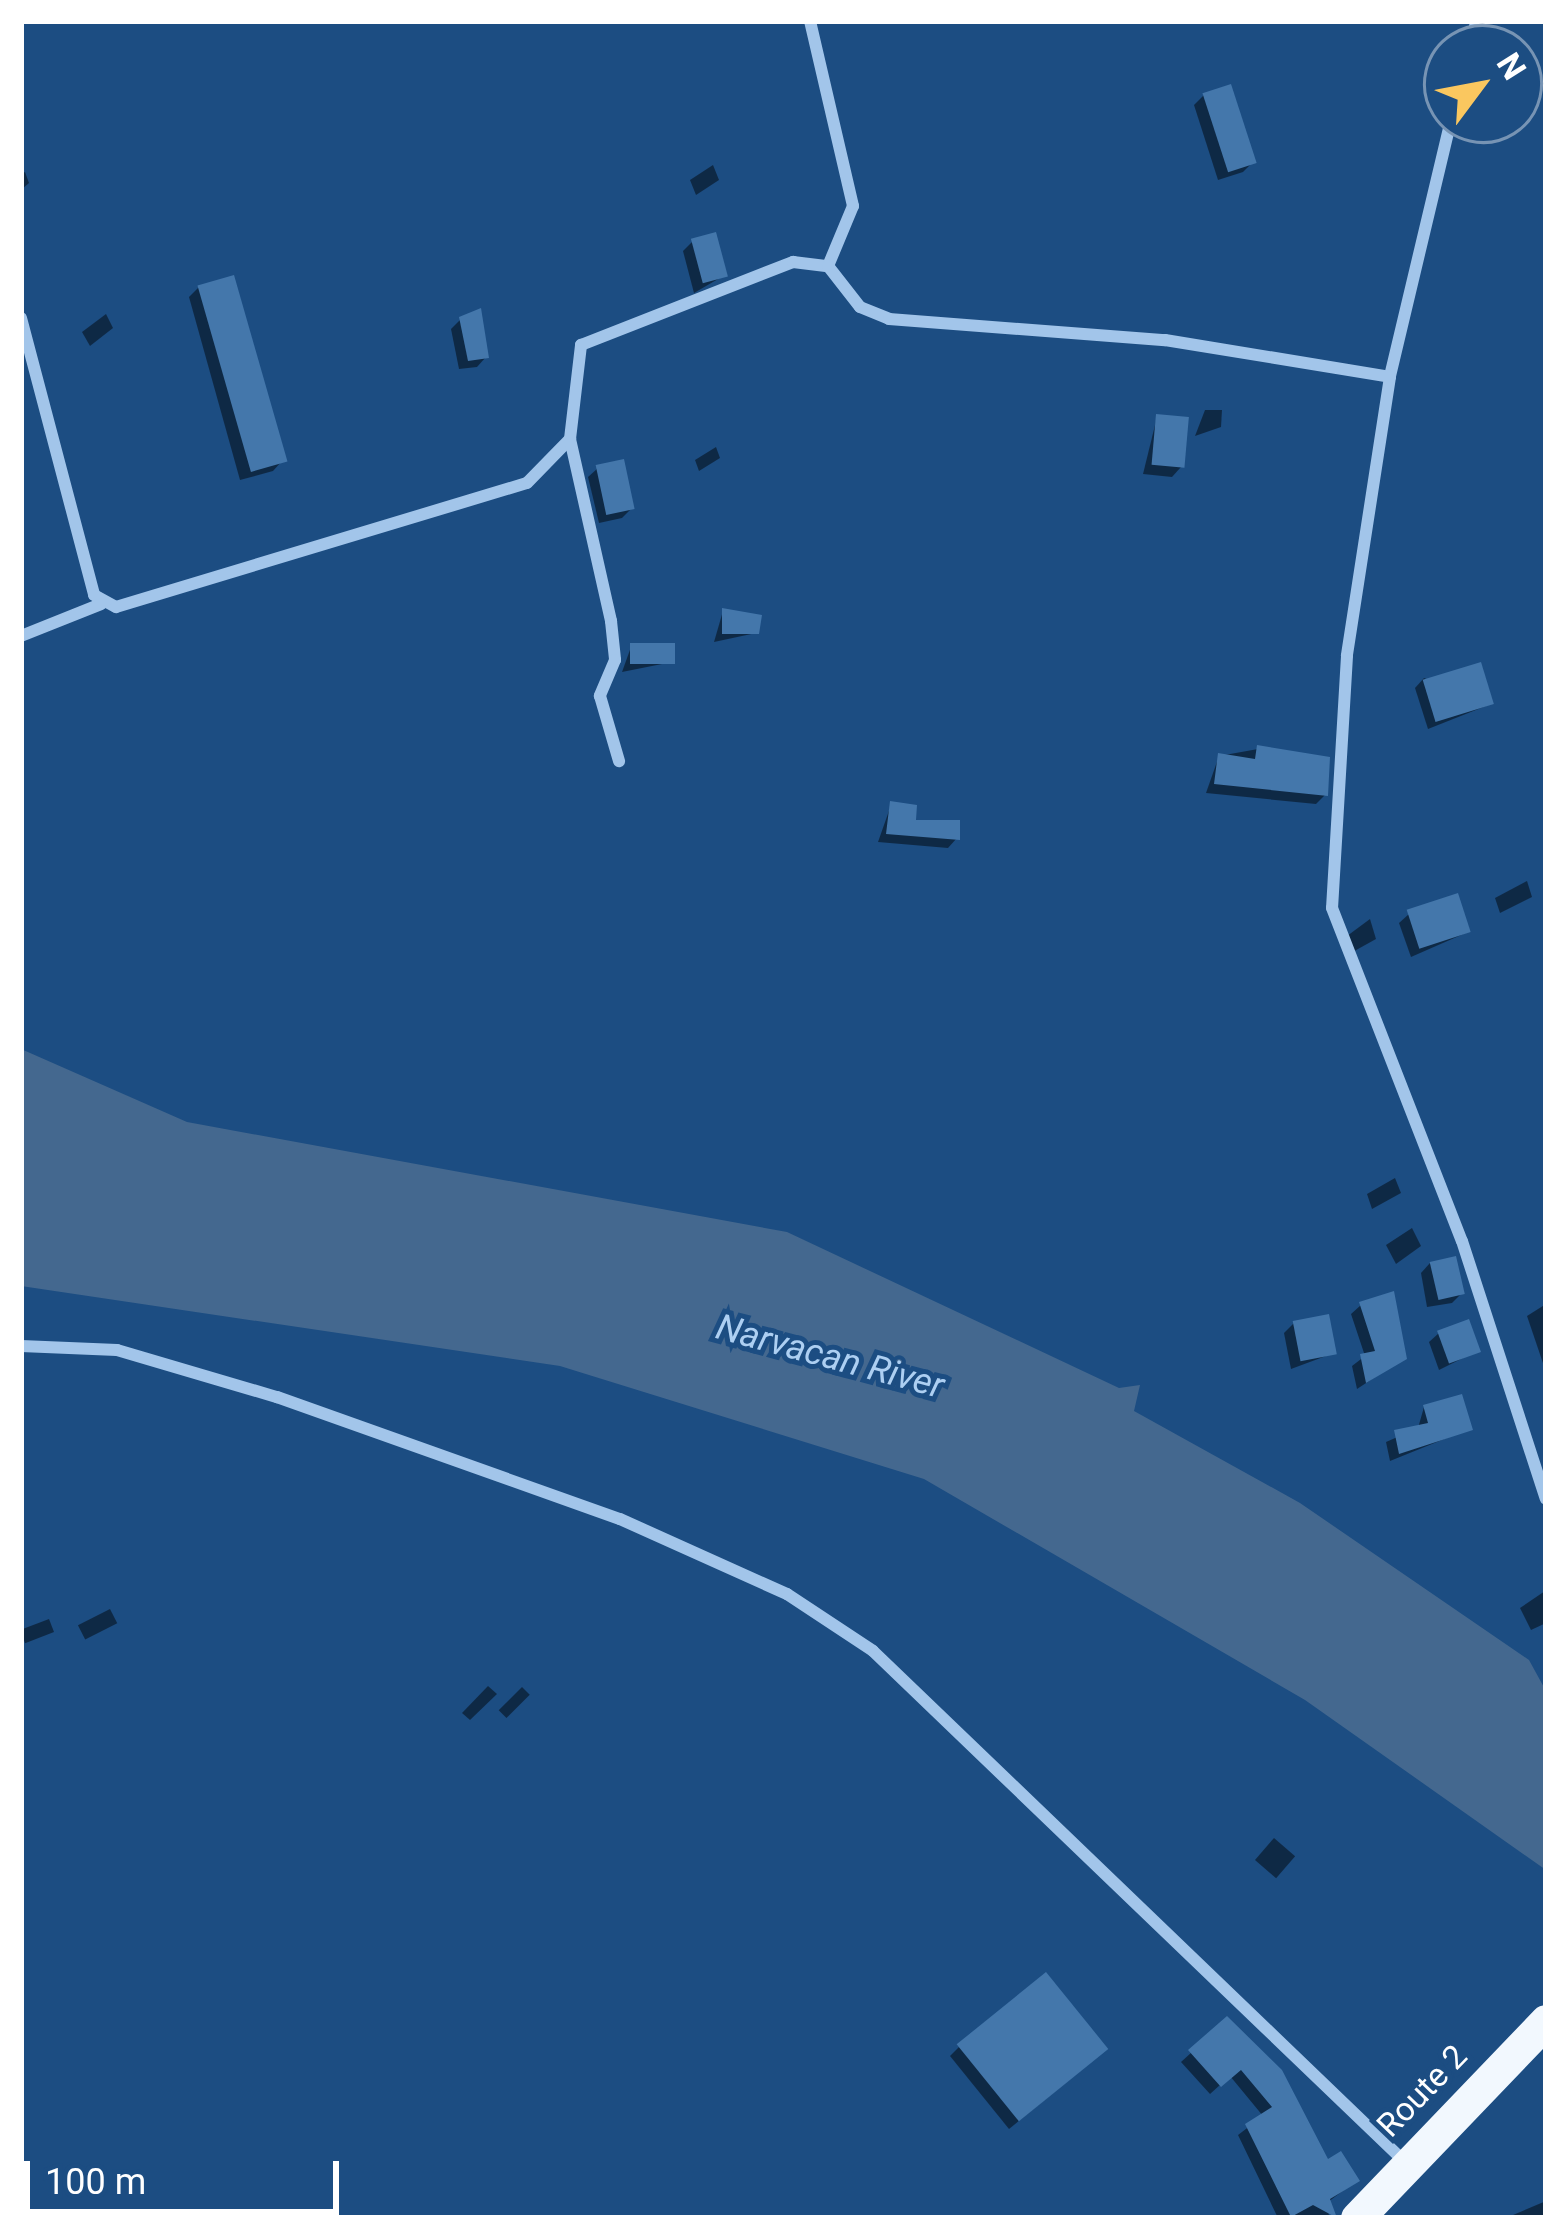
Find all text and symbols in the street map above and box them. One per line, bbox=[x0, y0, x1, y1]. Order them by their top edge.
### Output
north arrow bbox=[1423, 24, 1543, 144]
text: N bbox=[1489, 46, 1534, 86]
water label: Narvacan River bbox=[711, 1306, 949, 1408]
street label: Route 2 bbox=[1369, 2037, 1475, 2145]
scale bar bbox=[30, 2137, 345, 2211]
text: 100 m bbox=[45, 2161, 146, 2203]

